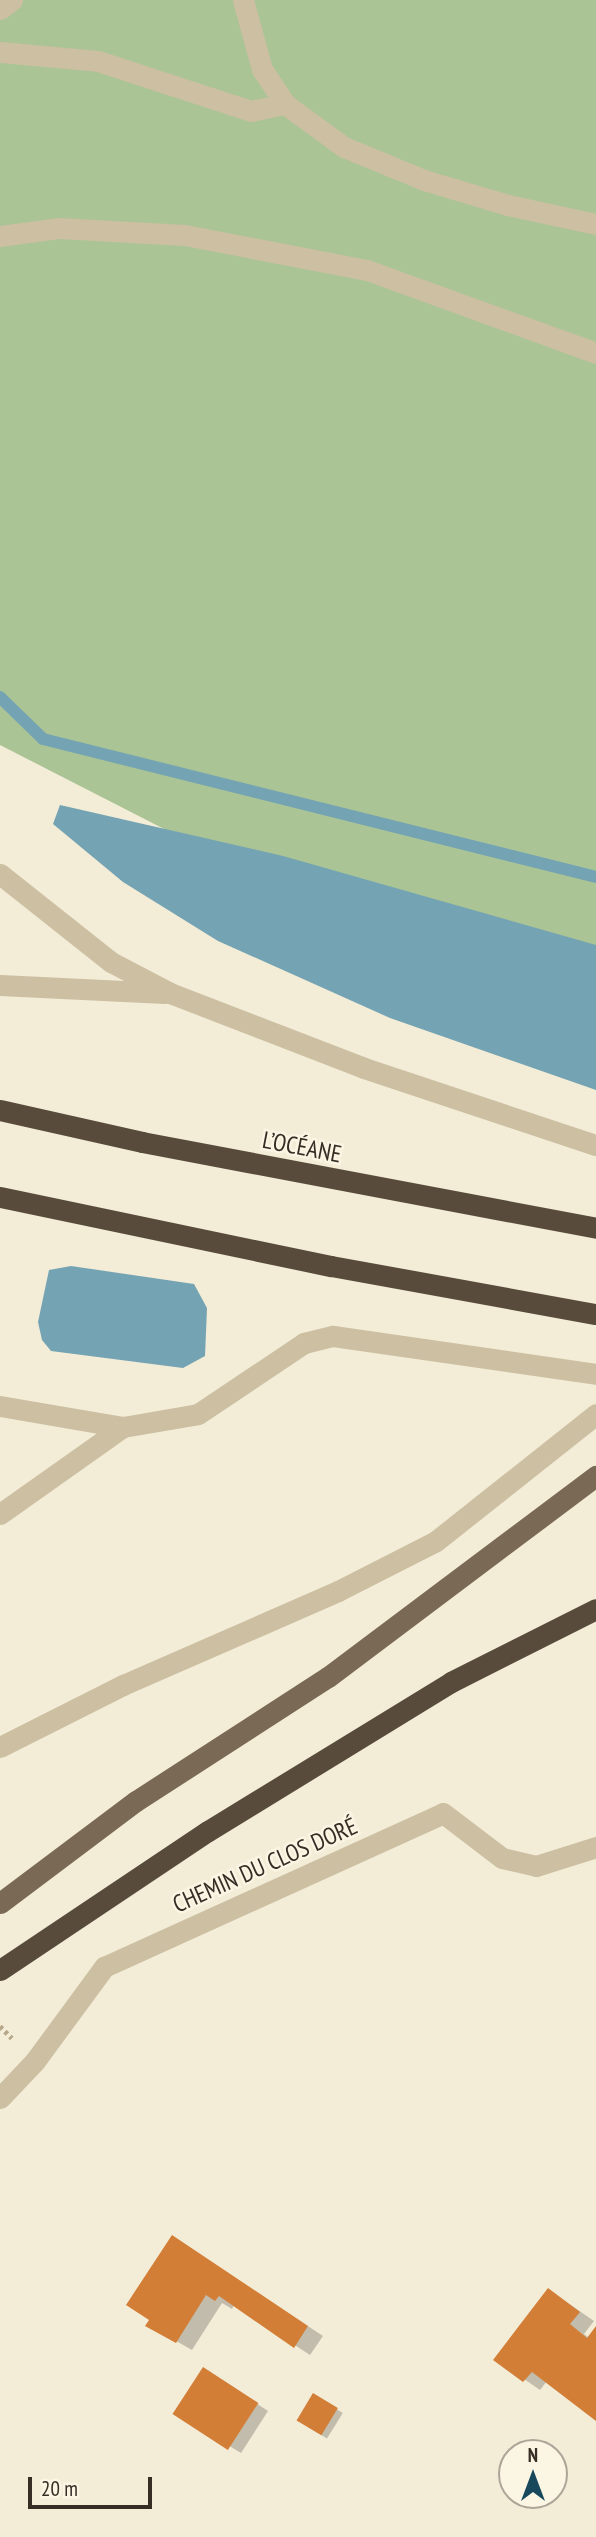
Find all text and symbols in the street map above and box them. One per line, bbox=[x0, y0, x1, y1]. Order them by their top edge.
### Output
street label: L’OCÉANE bbox=[260, 1125, 344, 1169]
street label: CHEMIN DU CLOS DORÉ bbox=[168, 1811, 362, 1919]
north arrow bbox=[498, 2439, 568, 2509]
text: N bbox=[528, 2443, 538, 2467]
scale bar bbox=[32, 2464, 156, 2508]
text: 20 m bbox=[41, 2475, 78, 2502]

